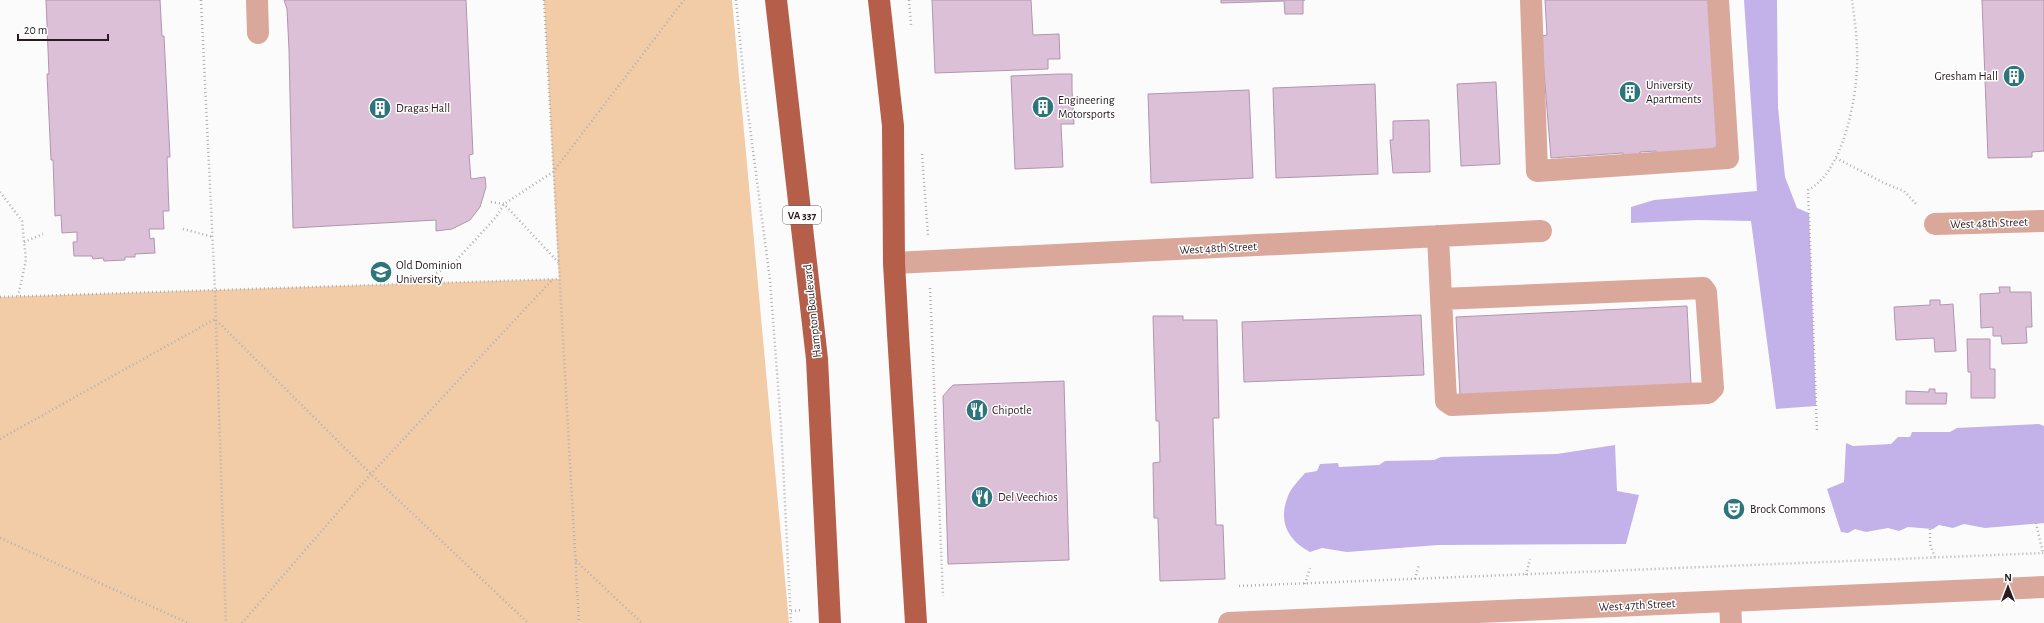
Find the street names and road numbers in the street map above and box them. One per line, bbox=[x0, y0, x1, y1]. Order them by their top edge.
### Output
road number: VA 337 bbox=[783, 206, 821, 224]
street label: West 48th Street bbox=[1950, 216, 2028, 230]
street label: West 48th Street bbox=[1179, 240, 1257, 256]
street label: Hampton Boulevard bbox=[801, 264, 823, 358]
street label: West 47th Street bbox=[1598, 597, 1676, 613]

